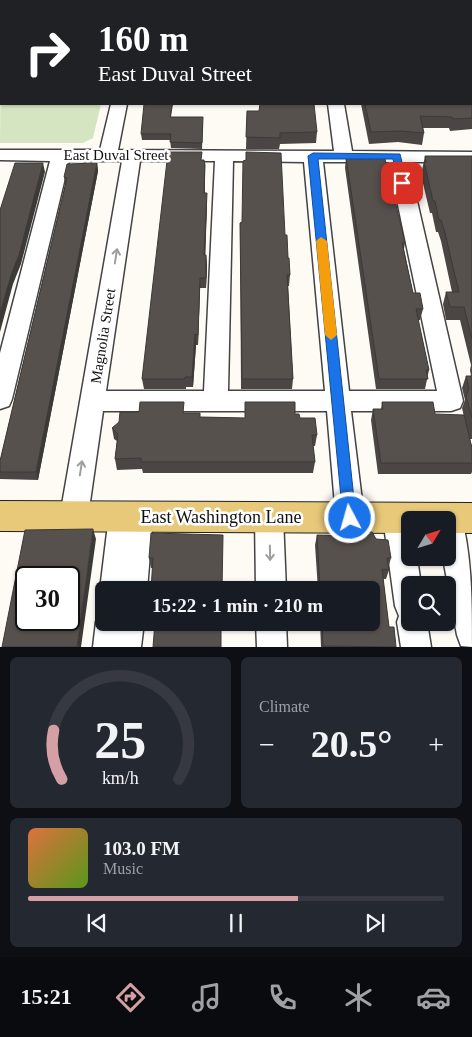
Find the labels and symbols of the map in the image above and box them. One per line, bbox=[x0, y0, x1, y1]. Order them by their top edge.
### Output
street label: East Duval Street bbox=[64, 147, 169, 163]
pin bbox=[381, 162, 423, 204]
one-way arrow bbox=[111, 248, 121, 264]
street label: Magnolia Street bbox=[88, 286, 119, 385]
one-way arrow bbox=[77, 460, 87, 476]
position arrow bbox=[323, 491, 375, 543]
street label: East Washington Lane bbox=[140, 507, 302, 527]
north arrow bbox=[401, 511, 456, 566]
one-way arrow bbox=[265, 545, 275, 561]
speed limit sign: 30 bbox=[15, 566, 80, 631]

